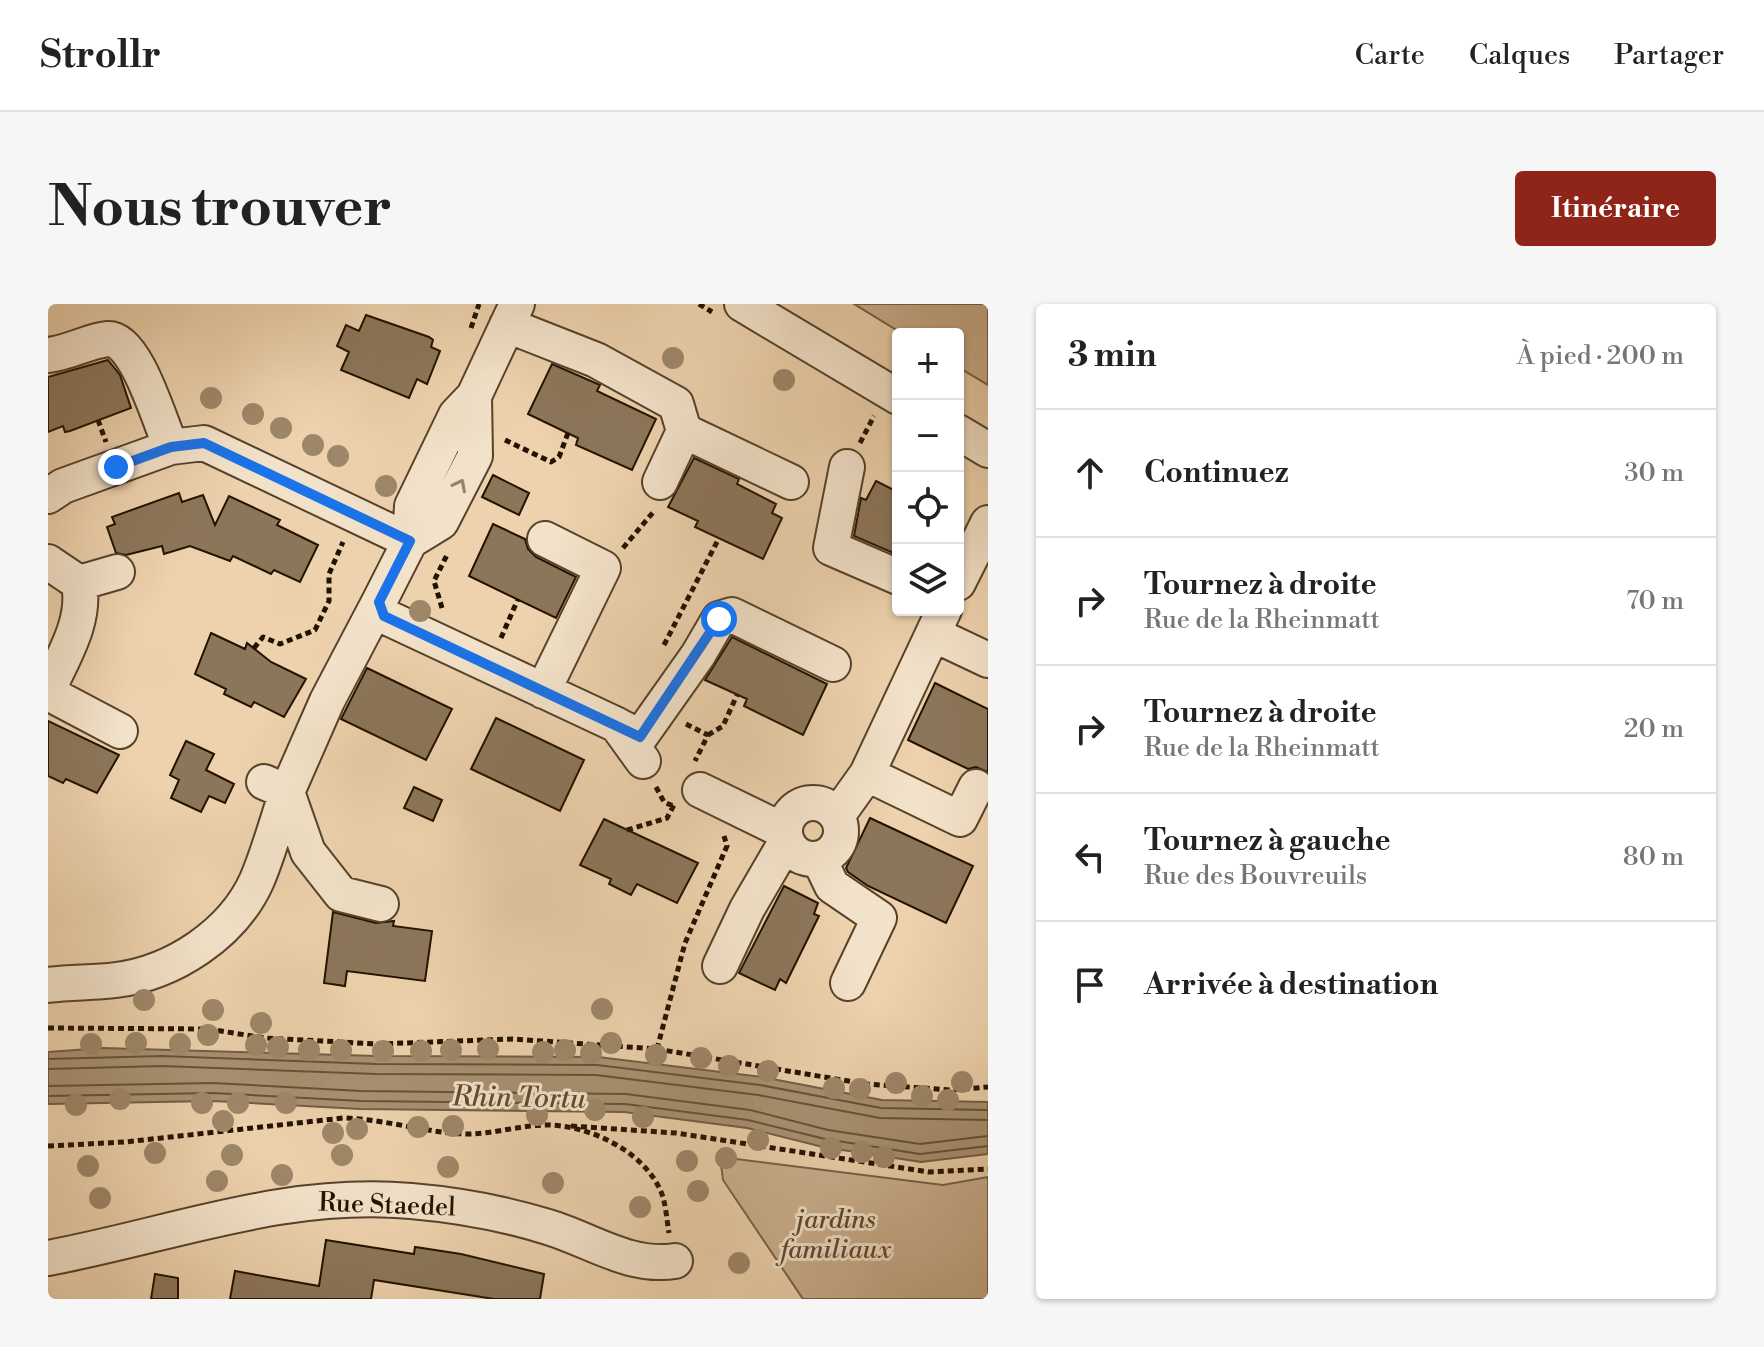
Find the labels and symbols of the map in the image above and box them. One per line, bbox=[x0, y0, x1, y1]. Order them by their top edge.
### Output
route end bbox=[98, 449, 134, 485]
one-way arrow bbox=[450, 479, 465, 494]
route start bbox=[701, 601, 737, 637]
water label: Rhin Tortu bbox=[451, 1079, 586, 1117]
street label: Rue Staedel bbox=[318, 1187, 457, 1223]
park label: jardins familiaux bbox=[775, 1204, 892, 1266]

